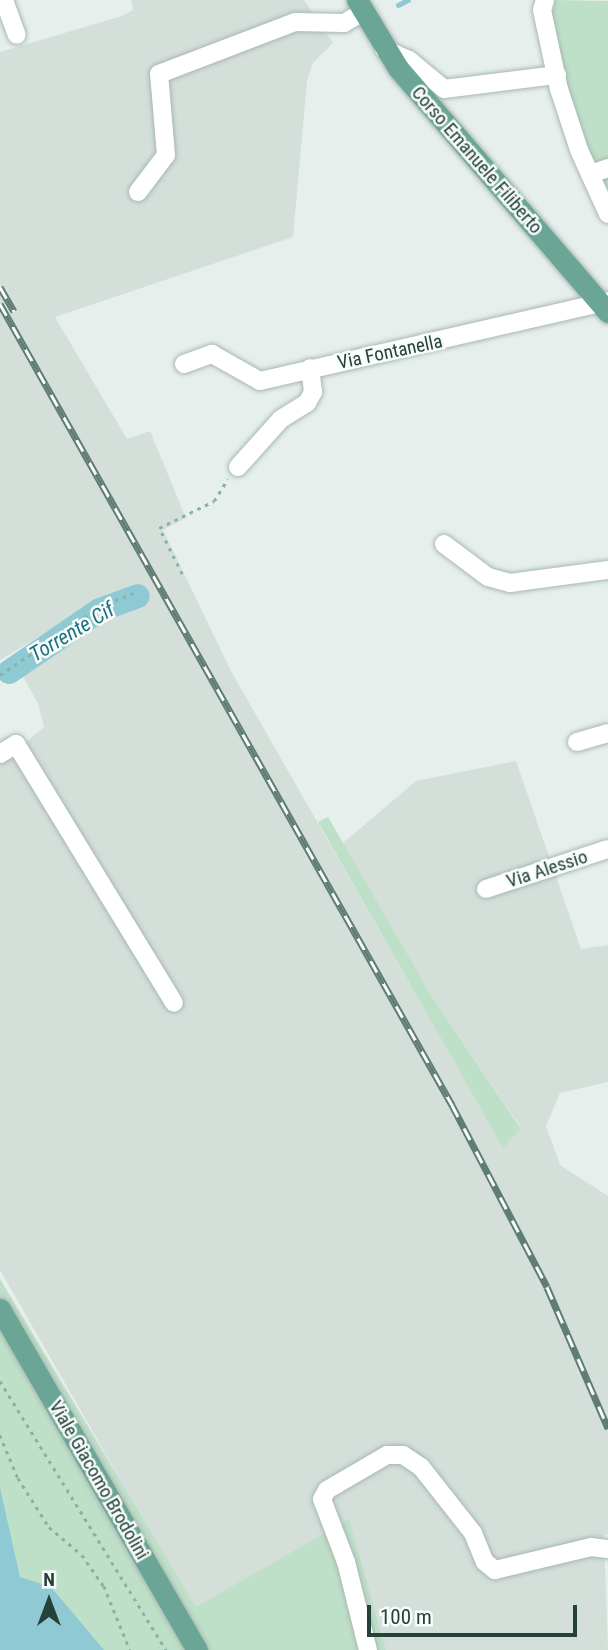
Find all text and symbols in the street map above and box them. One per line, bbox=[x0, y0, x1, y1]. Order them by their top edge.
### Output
street label: Corso Emanuele Filiberto bbox=[407, 82, 547, 238]
street label: Via Fontanella bbox=[335, 330, 445, 374]
water label: Torrente Cif bbox=[25, 597, 119, 667]
street label: Via Alessio bbox=[504, 845, 590, 893]
street label: Viale Giacomo Brodolini bbox=[44, 1396, 154, 1564]
north arrow bbox=[14, 1566, 84, 1636]
text: N bbox=[43, 1568, 55, 1591]
scale bar bbox=[370, 1590, 580, 1634]
text: 100 m bbox=[380, 1605, 432, 1629]

